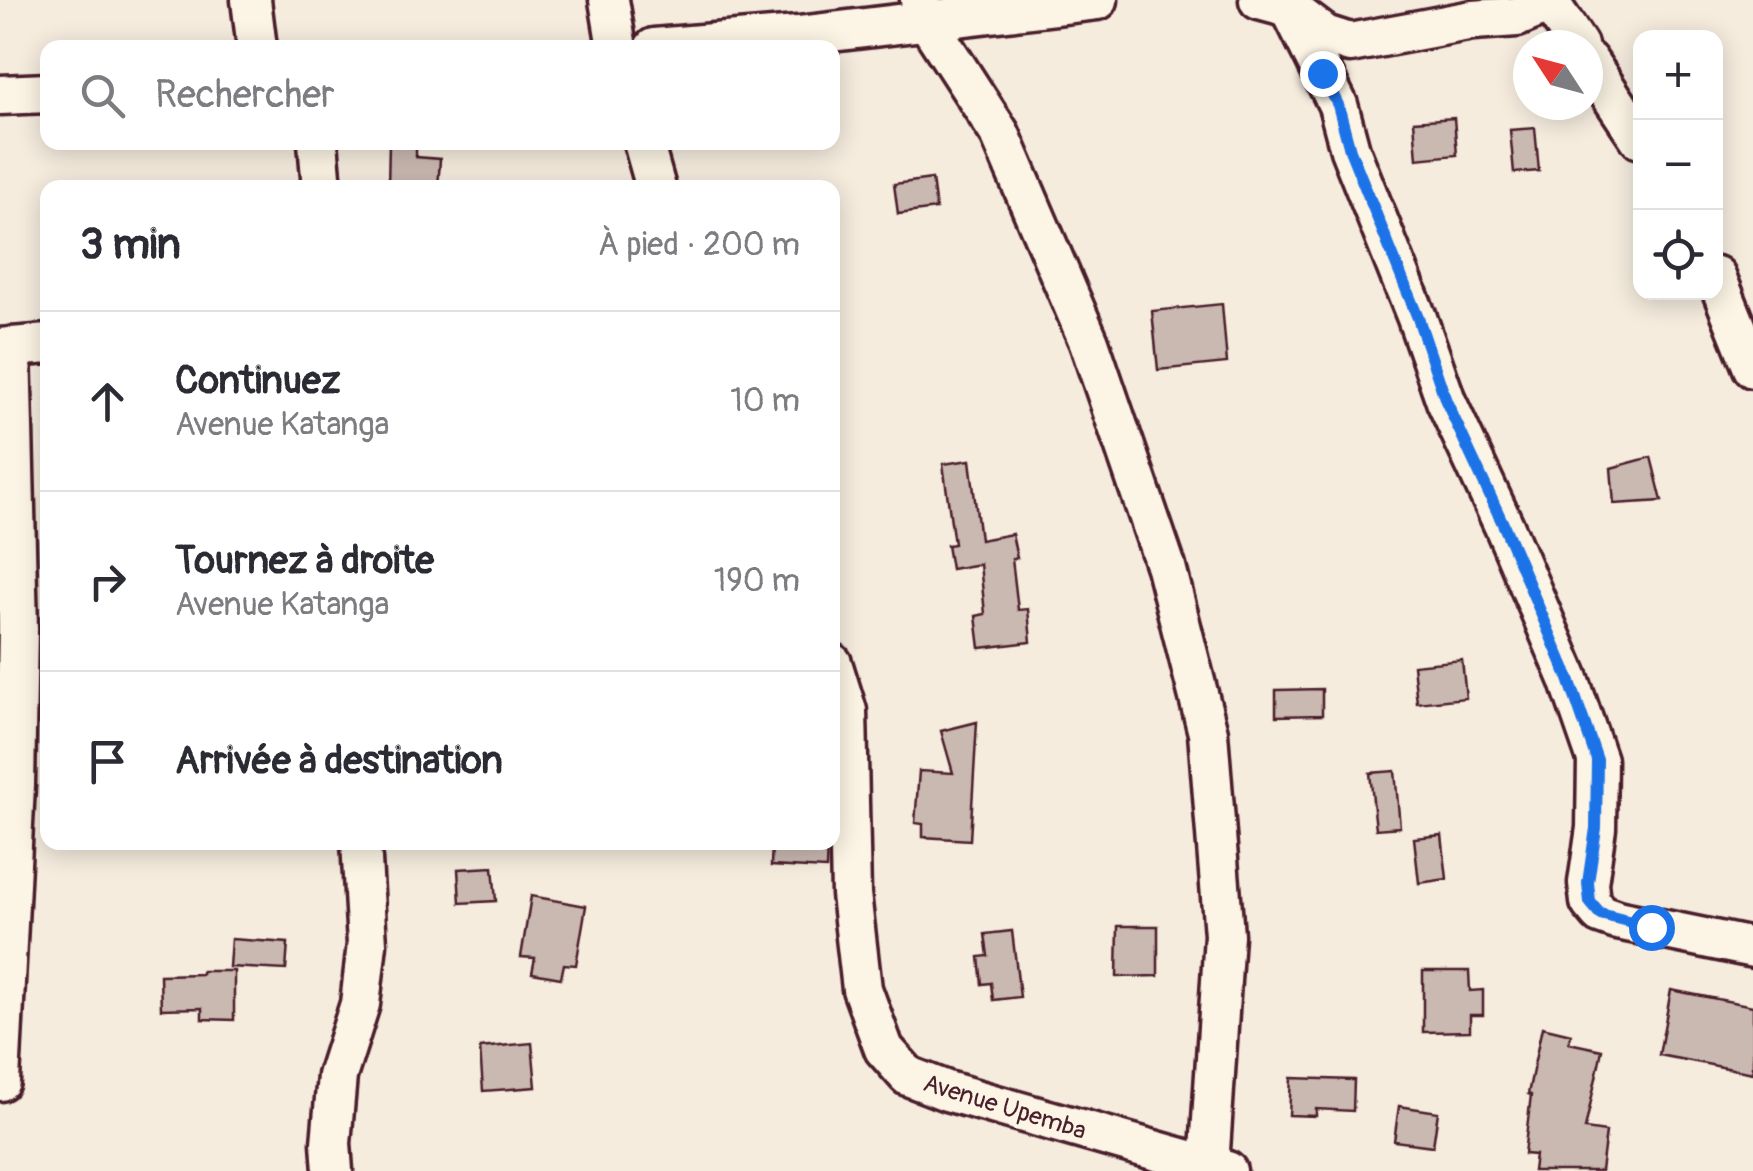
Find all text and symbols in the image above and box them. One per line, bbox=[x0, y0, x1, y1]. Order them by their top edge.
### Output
north arrow bbox=[1513, 30, 1603, 120]
map controls bbox=[1633, 30, 1723, 300]
button: + bbox=[1633, 30, 1723, 120]
search box bbox=[40, 40, 840, 150]
route end bbox=[1300, 51, 1346, 97]
icon: search bbox=[75, 68, 130, 123]
text: Rechercher bbox=[155, 71, 335, 119]
button: − bbox=[1633, 120, 1723, 210]
button: locate bbox=[1633, 210, 1723, 300]
text: 3 min bbox=[80, 219, 181, 271]
text: À pied · 200 m bbox=[598, 225, 800, 265]
text: Continuez bbox=[175, 357, 340, 405]
icon: ahead bbox=[80, 374, 135, 429]
text: 10 m bbox=[730, 381, 800, 421]
text: Avenue Katanga bbox=[175, 405, 389, 445]
text: Tournez à droite bbox=[175, 537, 434, 585]
icon: right bbox=[80, 554, 135, 609]
text: 190 m bbox=[714, 561, 800, 601]
text: Avenue Katanga bbox=[175, 585, 389, 625]
icon: arrive bbox=[80, 734, 135, 789]
text: Arrivée à destination bbox=[175, 737, 503, 785]
route start bbox=[1629, 905, 1675, 951]
street label: Avenue Upemba bbox=[919, 1068, 1090, 1147]

